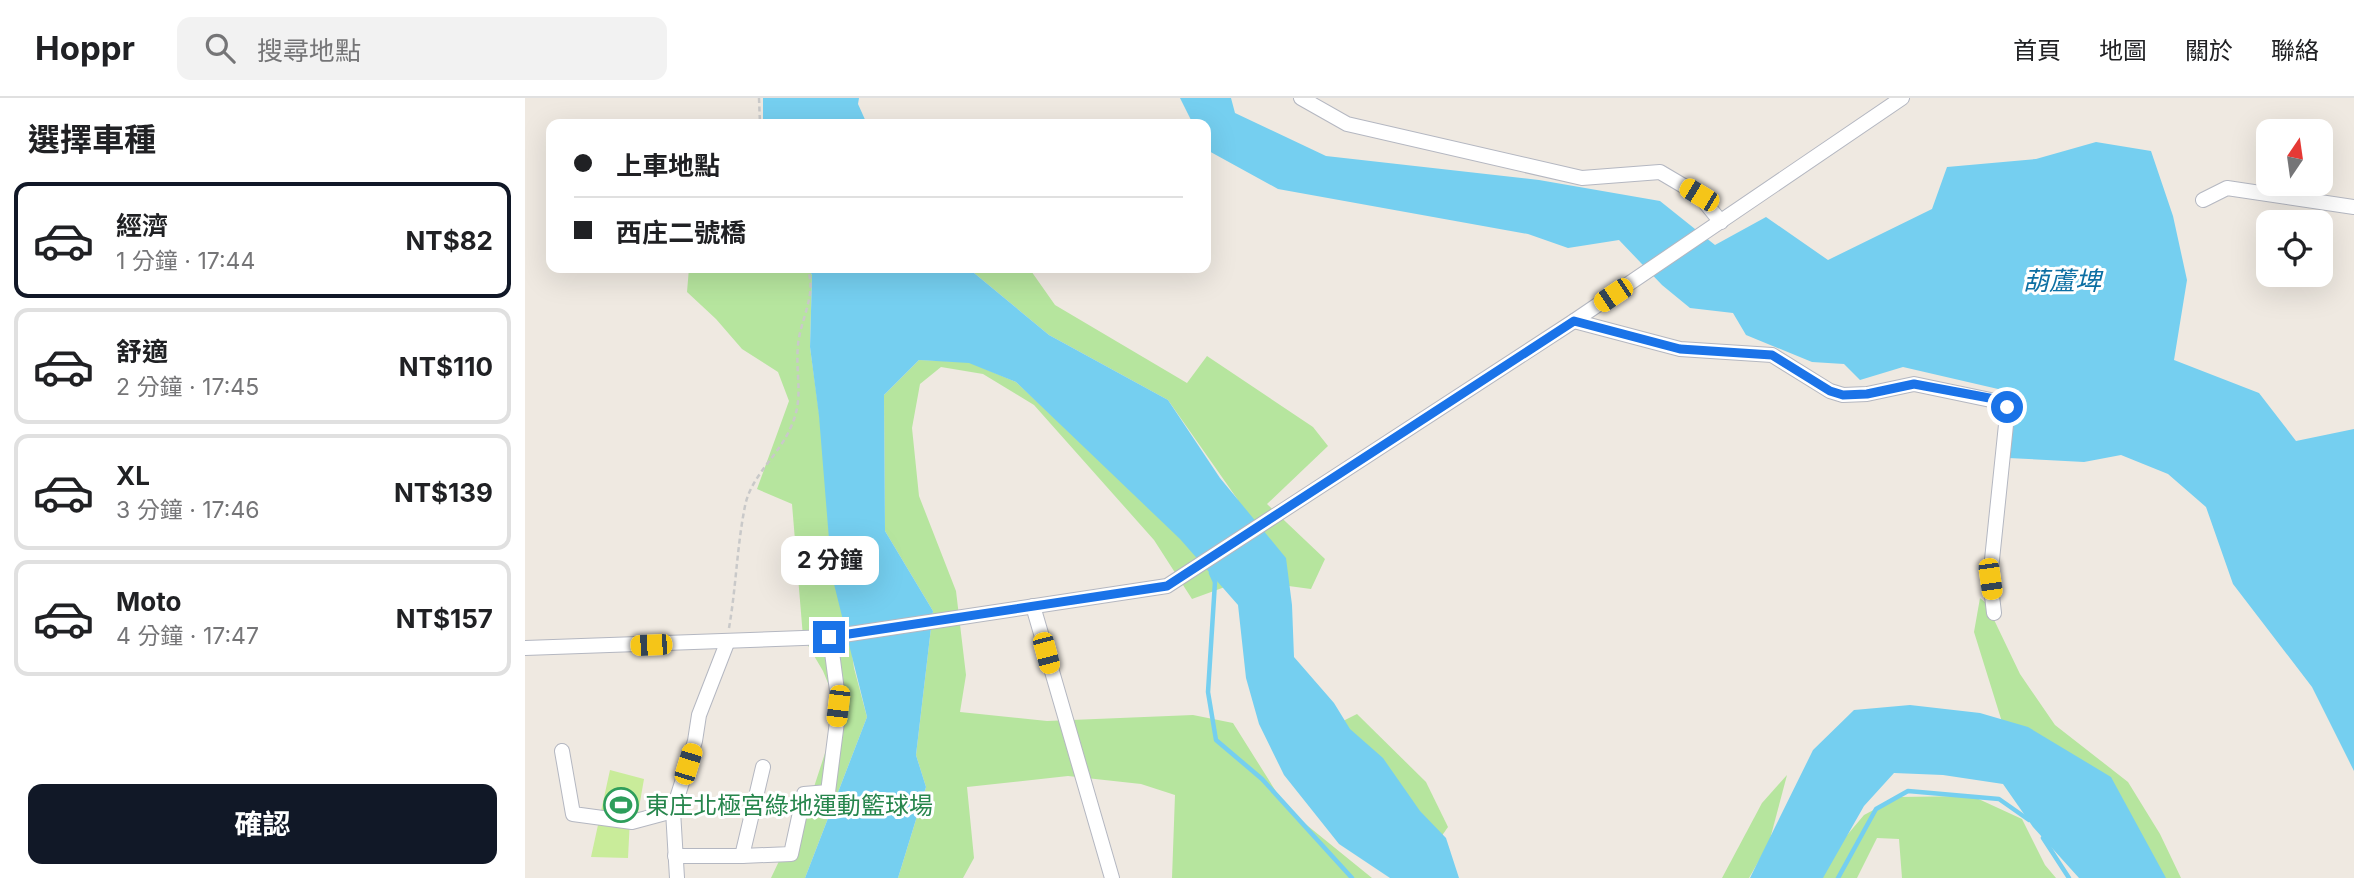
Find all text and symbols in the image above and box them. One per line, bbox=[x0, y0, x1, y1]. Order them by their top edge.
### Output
search box bbox=[177, 17, 667, 80]
text: Hoppr bbox=[35, 28, 135, 68]
icon: search bbox=[201, 29, 239, 67]
text: 搜尋地點 bbox=[257, 35, 361, 66]
text: 首頁 bbox=[2013, 36, 2061, 65]
text: 地圖 bbox=[2099, 36, 2147, 65]
text: 關於 bbox=[2185, 36, 2233, 65]
text: 聯絡 bbox=[2271, 36, 2319, 65]
north arrow bbox=[2256, 119, 2333, 196]
map controls bbox=[2256, 119, 2333, 287]
text: 選擇車種 bbox=[28, 120, 156, 159]
text: 上車地點 bbox=[616, 150, 720, 181]
car bbox=[1676, 175, 1723, 215]
icon: car bbox=[32, 209, 95, 272]
text: 經濟 bbox=[116, 210, 168, 241]
button: locate bbox=[2256, 210, 2333, 287]
text: 西庄二號橋 bbox=[616, 217, 746, 248]
text: NT$82 bbox=[406, 225, 493, 256]
text: 1 分鐘 · 17:44 bbox=[116, 247, 255, 275]
water label: 葫蘆埤 bbox=[2023, 265, 2104, 296]
car bbox=[1590, 275, 1637, 315]
icon: car bbox=[32, 335, 95, 398]
text: 舒適 bbox=[116, 336, 168, 367]
text: NT$110 bbox=[399, 351, 493, 382]
text: 2 分鐘 · 17:45 bbox=[116, 373, 259, 401]
route start bbox=[1991, 391, 2023, 423]
text: XL bbox=[116, 460, 150, 491]
icon: car bbox=[32, 461, 95, 524]
text: NT$139 bbox=[394, 477, 493, 508]
text: 3 分鐘 · 17:46 bbox=[116, 496, 260, 524]
callout: 2 分鐘 bbox=[780, 536, 878, 584]
text: 2 分鐘 bbox=[797, 546, 863, 574]
car bbox=[1977, 557, 2004, 601]
text: Moto bbox=[116, 586, 181, 617]
icon: car bbox=[32, 587, 95, 650]
text: NT$157 bbox=[396, 603, 493, 634]
route end bbox=[813, 621, 845, 653]
text: 4 分鐘 · 17:47 bbox=[116, 622, 259, 650]
car bbox=[1031, 630, 1062, 676]
car bbox=[630, 634, 673, 656]
car bbox=[826, 684, 851, 728]
car bbox=[672, 741, 705, 787]
button: 確認 bbox=[28, 784, 497, 864]
sports icon: 東庄北極宮綠地運動籃球場 bbox=[602, 786, 640, 824]
place label: 東庄北極宮綠地運動籃球場 bbox=[645, 791, 933, 820]

